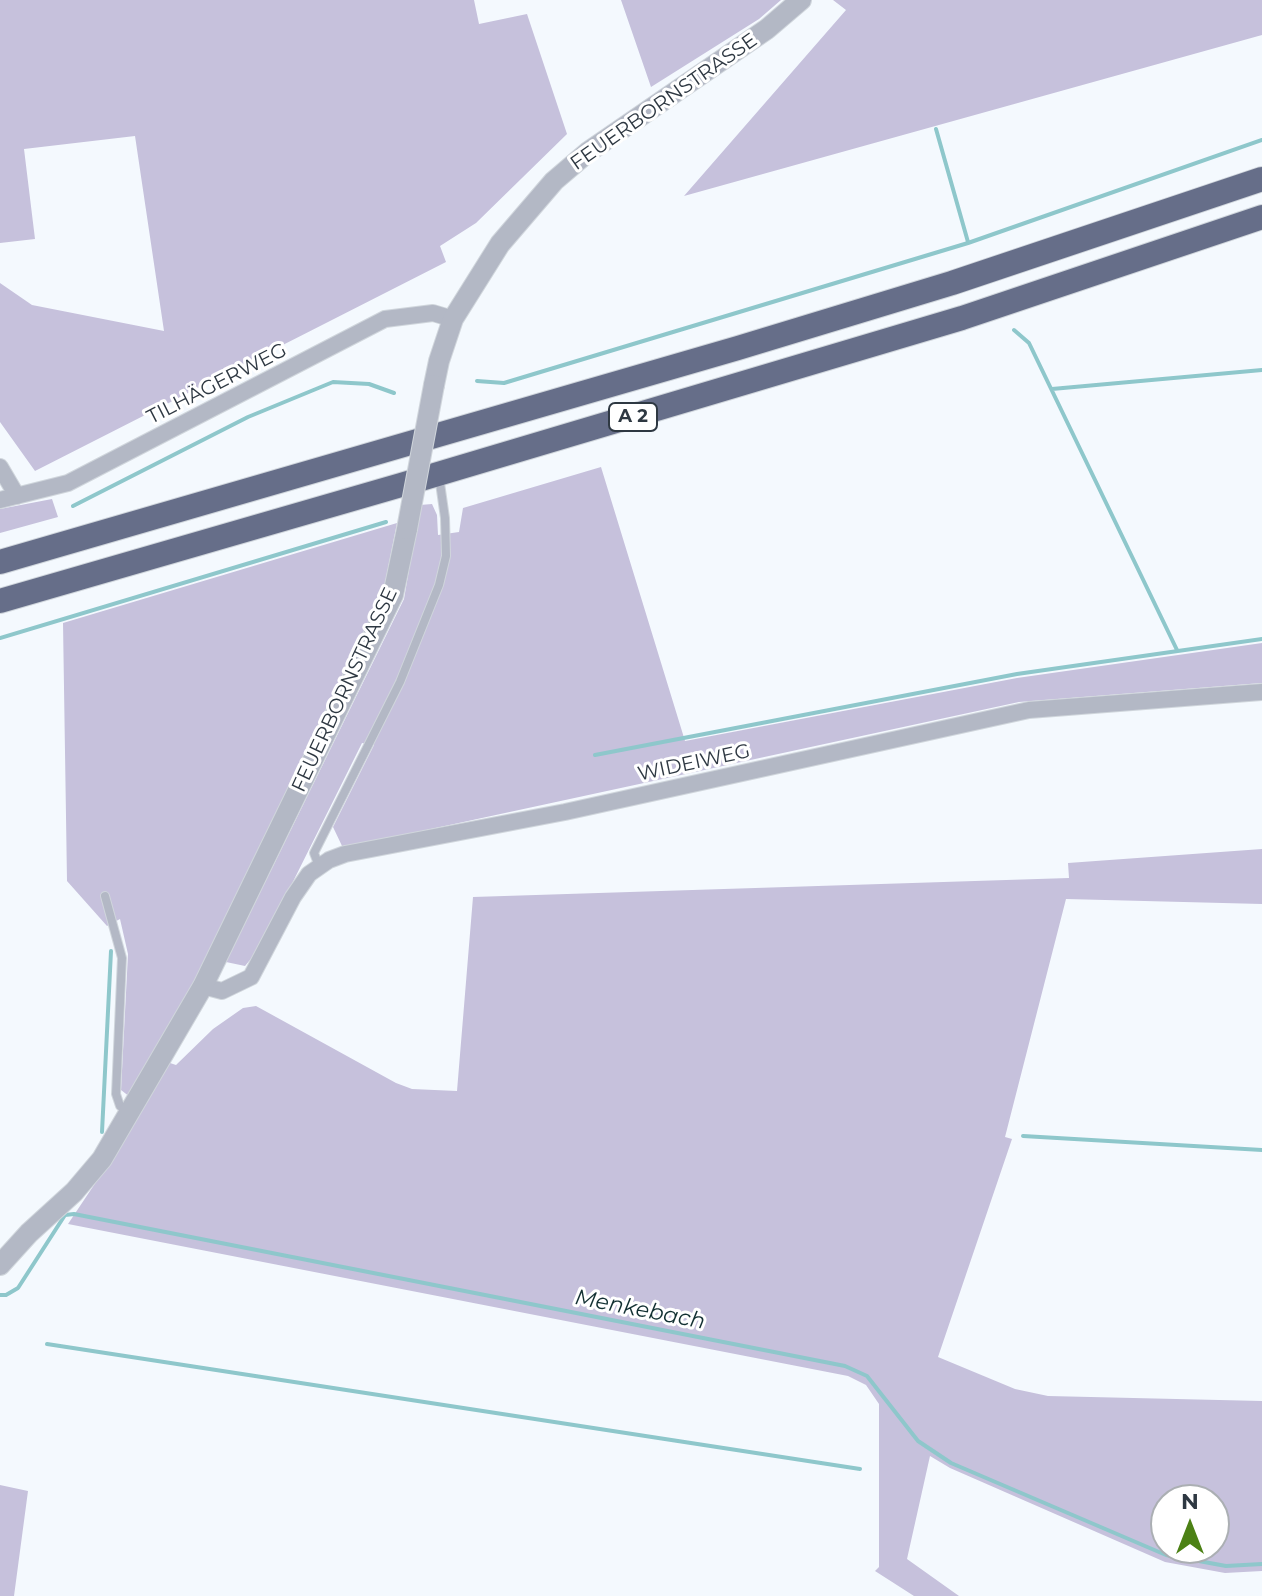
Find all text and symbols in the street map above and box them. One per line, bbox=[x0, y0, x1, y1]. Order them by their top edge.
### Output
street label: FEUERBORNSTRASSE bbox=[566, 28, 762, 176]
street label: TILHÄGERWEG bbox=[143, 338, 291, 430]
road number: A 2 bbox=[609, 403, 657, 431]
street label: FEUERBORNSTRASSE bbox=[287, 584, 403, 796]
street label: WIDEIWEG bbox=[636, 739, 752, 787]
water label: Menkebach bbox=[573, 1284, 707, 1336]
north arrow bbox=[1150, 1484, 1230, 1564]
text: N bbox=[1181, 1488, 1199, 1515]

